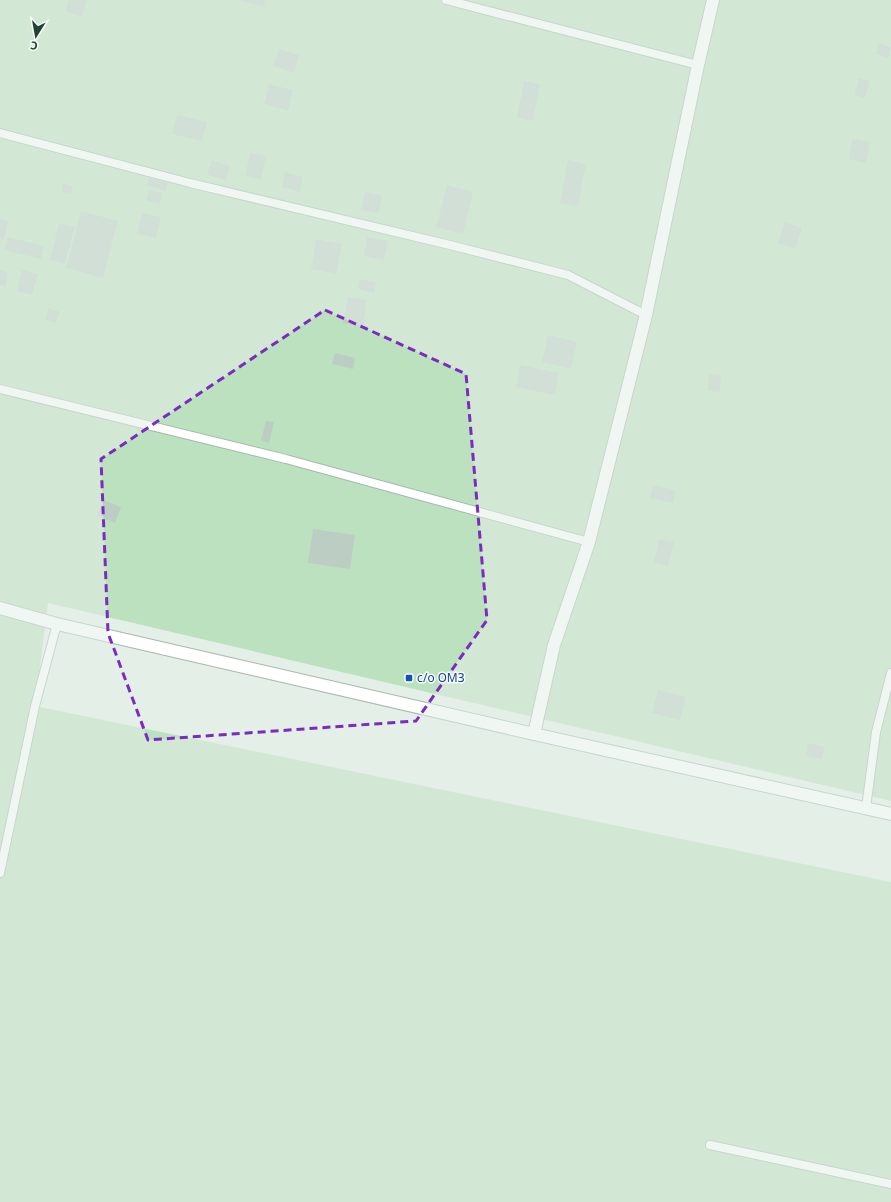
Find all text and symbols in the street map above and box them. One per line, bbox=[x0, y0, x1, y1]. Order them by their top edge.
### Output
north arrow bbox=[16, 16, 56, 56]
text: С bbox=[29, 38, 39, 54]
place label: с/о ОМЗ bbox=[417, 669, 465, 686]
marker: с/о ОМЗ bbox=[404, 673, 414, 683]

